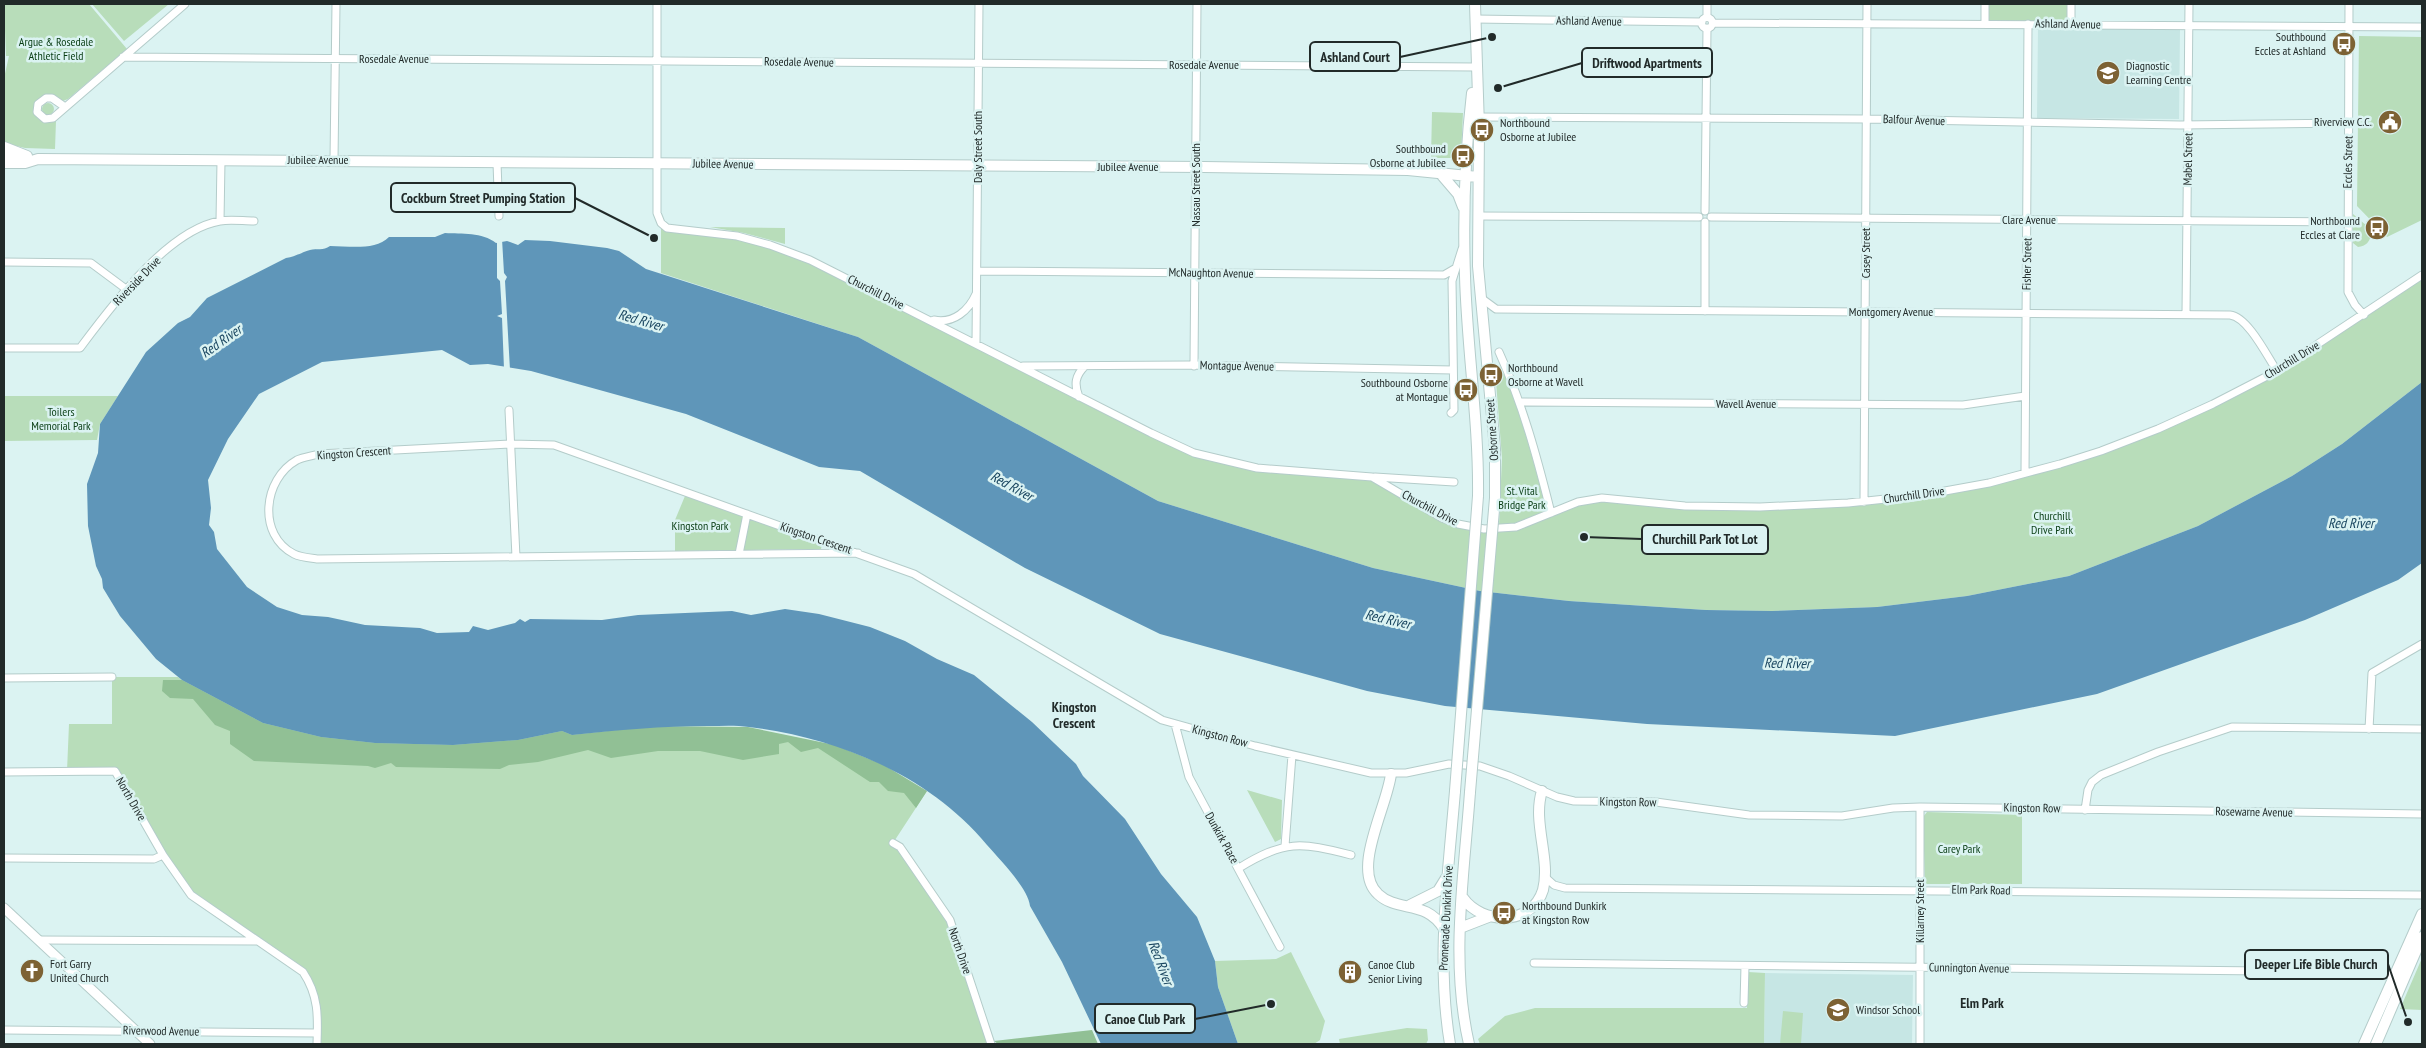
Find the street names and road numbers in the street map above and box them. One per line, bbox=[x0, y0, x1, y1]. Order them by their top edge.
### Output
street label: Ashland Avenue bbox=[1556, 12, 1622, 29]
street label: Ashland Avenue bbox=[2035, 15, 2101, 32]
street label: Rosedale Avenue bbox=[359, 51, 429, 66]
street label: Rosedale Avenue bbox=[764, 53, 834, 70]
street label: Rosedale Avenue bbox=[1169, 57, 1239, 72]
street label: Daly Street South bbox=[970, 111, 985, 183]
street label: Balfour Avenue bbox=[1883, 111, 1946, 128]
street label: Mabel Street bbox=[2180, 132, 2195, 186]
street label: Eccles Street bbox=[2340, 135, 2355, 188]
street label: Nassau Street South bbox=[1188, 143, 1203, 227]
street label: Jubilee Avenue bbox=[286, 152, 349, 167]
street label: Jubilee Avenue bbox=[691, 155, 754, 172]
street label: Jubilee Avenue bbox=[1096, 159, 1159, 174]
street label: Clare Avenue bbox=[2002, 212, 2056, 227]
street label: Casey Street bbox=[1858, 227, 1873, 278]
street label: Fisher Street bbox=[2019, 237, 2034, 290]
street label: Riverside Drive bbox=[110, 253, 164, 308]
street label: McNaughton Avenue bbox=[1168, 264, 1254, 281]
street label: Churchill Drive bbox=[845, 271, 907, 312]
street label: Montgomery Avenue bbox=[1849, 304, 1933, 319]
street label: Churchill Drive bbox=[2262, 337, 2322, 382]
street label: Montague Avenue bbox=[1200, 357, 1274, 374]
street label: Wavell Avenue bbox=[1716, 396, 1776, 411]
street label: Osborne Street bbox=[1482, 398, 1501, 461]
street label: Kingston Crescent bbox=[316, 442, 392, 463]
street label: Churchill Drive bbox=[1882, 483, 1945, 506]
street label: Churchill Drive bbox=[1400, 487, 1461, 529]
street label: Kingston Crescent bbox=[779, 518, 854, 557]
street label: Kingston Row bbox=[1191, 721, 1250, 750]
street label: North Drive bbox=[113, 774, 150, 823]
street label: Kingston Row bbox=[1600, 794, 1657, 810]
street label: Kingston Row bbox=[2004, 800, 2061, 816]
street label: Rosewarne Avenue bbox=[2215, 803, 2293, 820]
street label: Dunkirk Place bbox=[1202, 810, 1243, 866]
street label: Promenade Dunkirk Drive bbox=[1435, 865, 1456, 971]
street label: Killarney Street bbox=[1912, 878, 1927, 943]
street label: Elm Park Road bbox=[1951, 881, 2011, 898]
street label: North Drive bbox=[946, 926, 975, 976]
street label: Cunnington Avenue bbox=[1929, 959, 2009, 976]
street label: Riverwood Avenue bbox=[123, 1022, 199, 1039]

